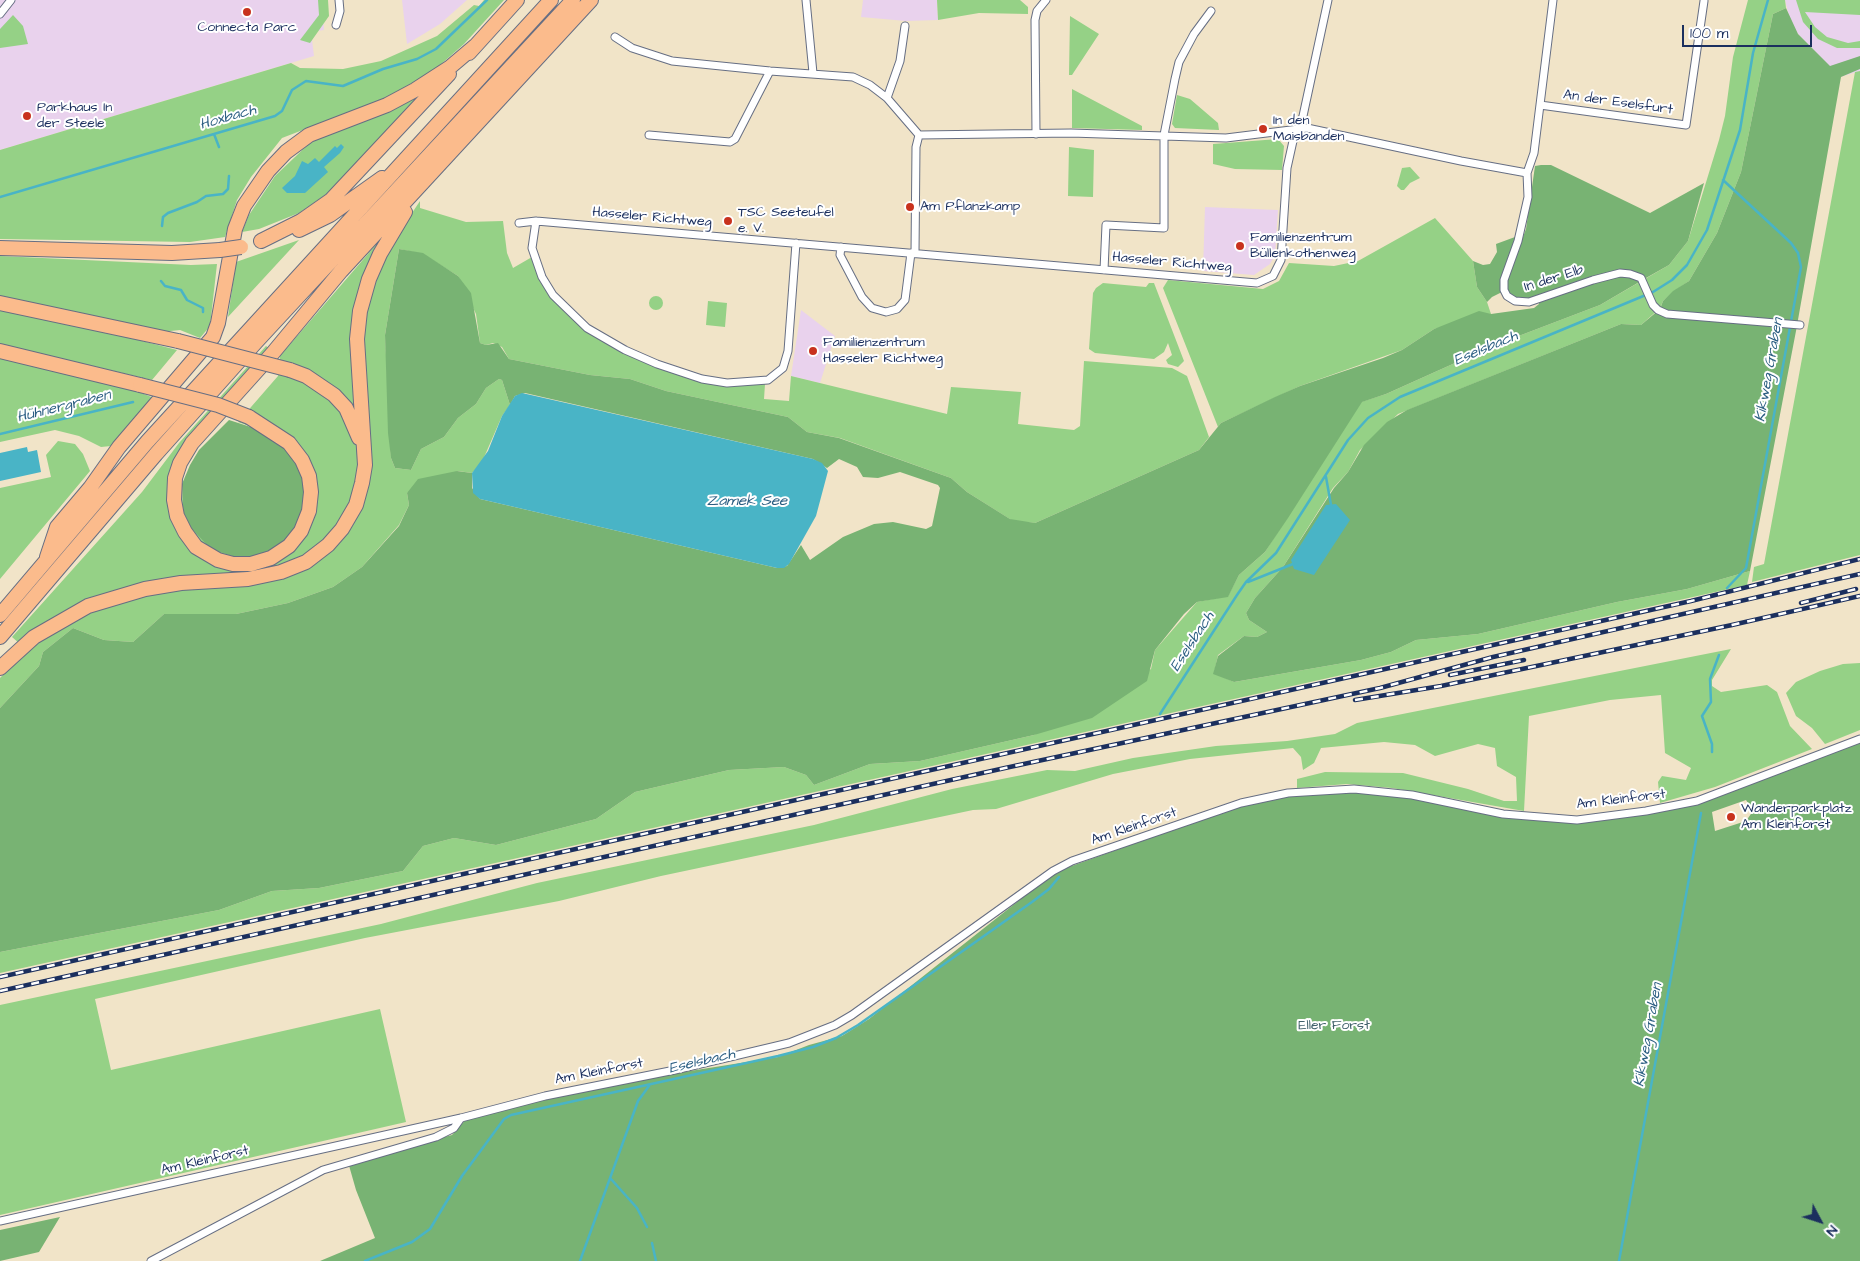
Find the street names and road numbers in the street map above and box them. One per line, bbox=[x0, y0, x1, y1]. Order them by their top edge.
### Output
street label: An der Eselsfurt bbox=[1562, 87, 1674, 119]
street label: Hasseler Richtweg bbox=[591, 204, 713, 232]
street label: Hasseler Richtweg bbox=[1111, 249, 1233, 277]
street label: In der Elb bbox=[1522, 262, 1586, 296]
street label: Am Kleinforst bbox=[1576, 786, 1666, 814]
street label: Am Kleinforst bbox=[1089, 804, 1179, 850]
street label: Am Kleinforst bbox=[553, 1055, 645, 1089]
street label: Am Kleinforst bbox=[160, 1143, 250, 1179]

